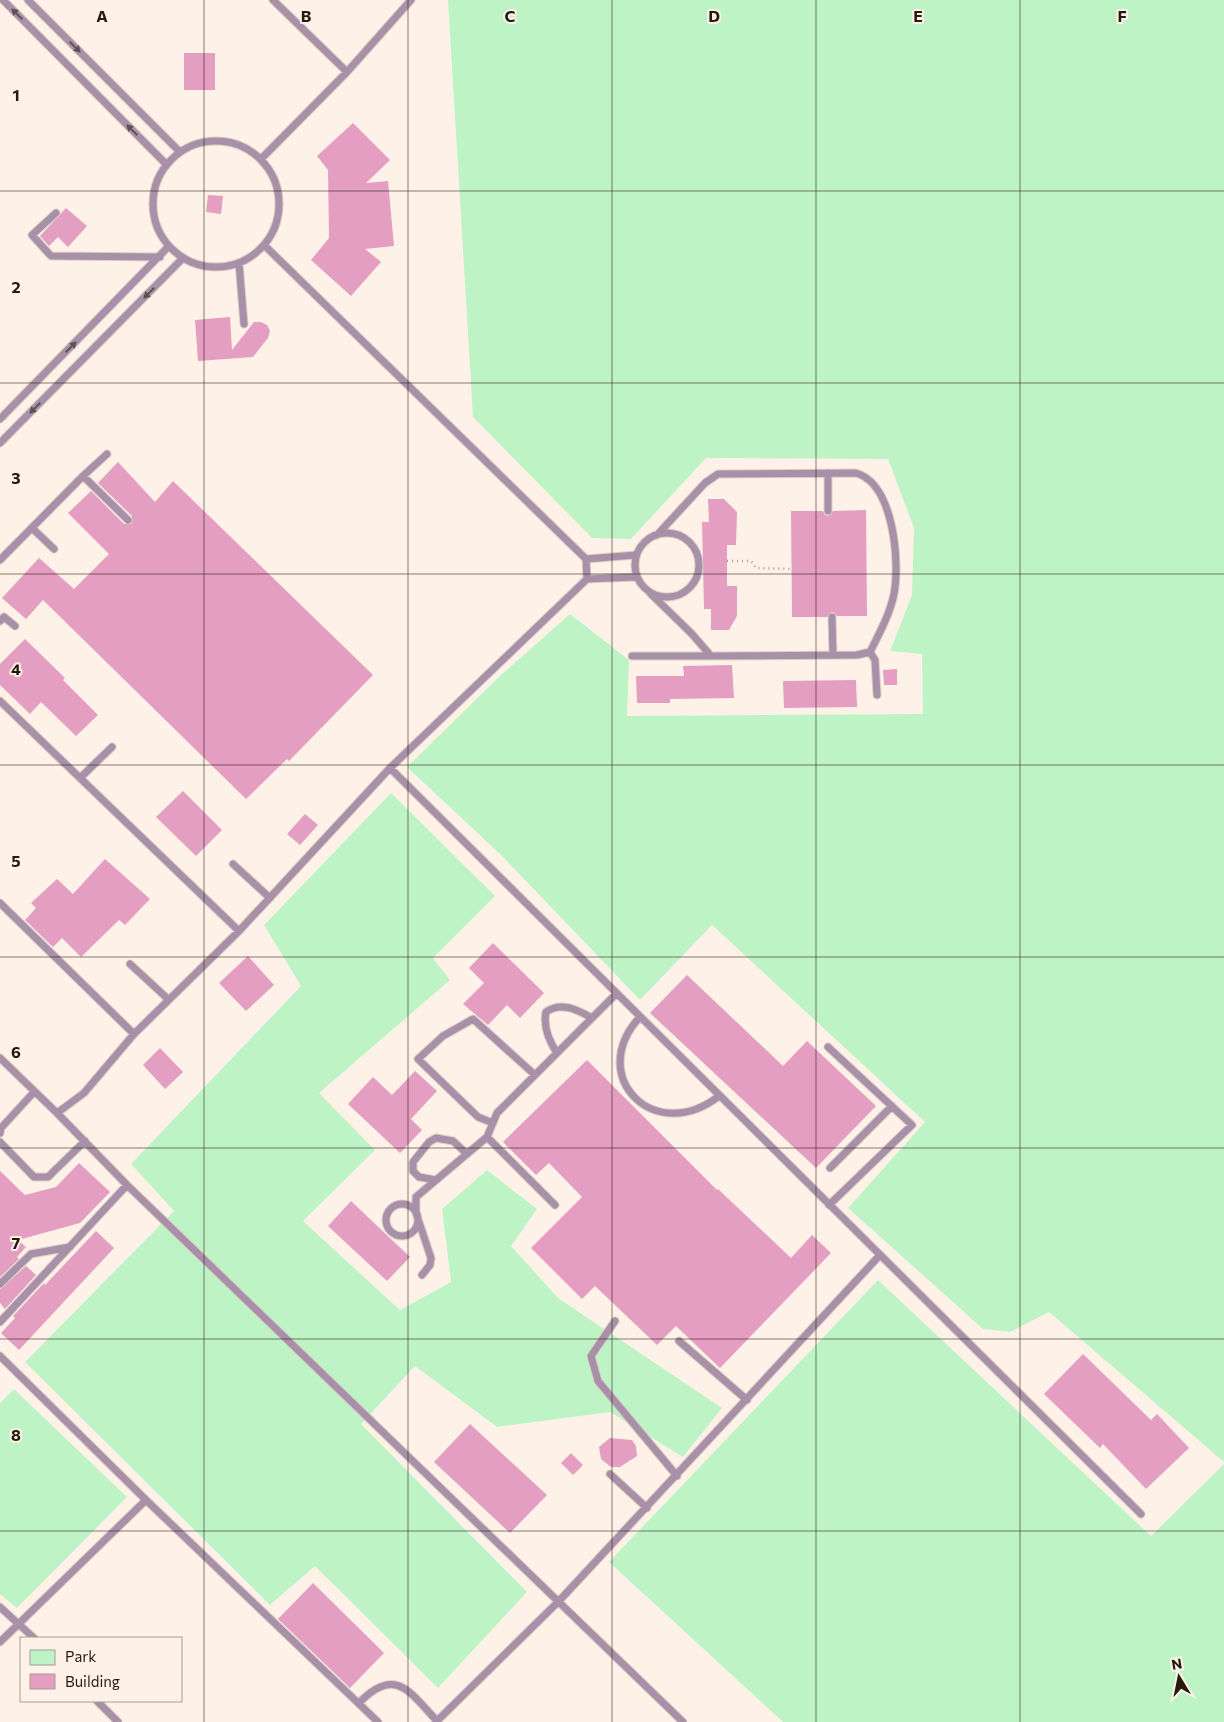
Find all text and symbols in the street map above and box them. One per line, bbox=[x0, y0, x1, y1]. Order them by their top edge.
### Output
text: A bbox=[96, 6, 108, 25]
text: B bbox=[301, 6, 312, 25]
text: C bbox=[505, 6, 516, 25]
text: D bbox=[708, 6, 720, 25]
text: E bbox=[913, 6, 923, 25]
text: F bbox=[1117, 6, 1127, 25]
one-way arrow bbox=[11, 9, 23, 21]
one-way arrow bbox=[69, 41, 81, 53]
text: 1 bbox=[12, 85, 20, 104]
one-way arrow bbox=[126, 124, 138, 136]
text: 2 bbox=[11, 277, 21, 296]
one-way arrow bbox=[143, 287, 155, 299]
one-way arrow bbox=[65, 341, 77, 353]
one-way arrow bbox=[29, 402, 41, 414]
text: 3 bbox=[11, 468, 21, 487]
text: 4 bbox=[11, 659, 21, 678]
text: 5 bbox=[11, 851, 21, 870]
text: 6 bbox=[11, 1042, 21, 1061]
text: 7 bbox=[12, 1233, 21, 1252]
text: 8 bbox=[11, 1425, 21, 1444]
legend bbox=[20, 1637, 182, 1702]
text: Park bbox=[65, 1647, 96, 1665]
north arrow bbox=[1154, 1652, 1204, 1702]
text: N bbox=[1170, 1654, 1183, 1673]
text: Building bbox=[65, 1672, 120, 1690]

